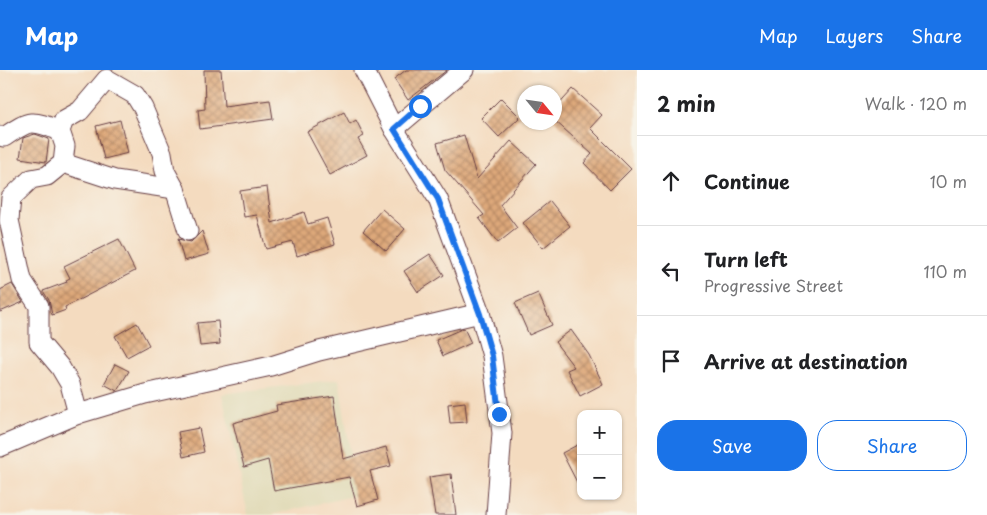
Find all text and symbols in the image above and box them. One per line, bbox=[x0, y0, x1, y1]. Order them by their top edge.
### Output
text: Map bbox=[25, 17, 78, 53]
text: Map bbox=[759, 22, 798, 49]
text: Layers bbox=[826, 22, 883, 49]
text: Share bbox=[911, 22, 962, 49]
north arrow bbox=[517, 85, 562, 130]
text: 2 min bbox=[657, 87, 716, 119]
text: Walk · 120 m bbox=[865, 91, 967, 115]
route start bbox=[409, 95, 432, 118]
icon: ahead bbox=[657, 167, 685, 195]
text: Continue bbox=[704, 167, 790, 195]
text: 10 m bbox=[930, 169, 967, 193]
text: Turn left bbox=[704, 245, 788, 273]
icon: left bbox=[657, 257, 685, 285]
text: 110 m bbox=[924, 259, 967, 283]
text: Progressive Street bbox=[704, 273, 843, 297]
icon: arrive bbox=[657, 347, 685, 375]
text: Arrive at destination bbox=[704, 347, 908, 375]
route end bbox=[488, 403, 511, 426]
map controls bbox=[577, 410, 622, 500]
button: + bbox=[577, 410, 622, 455]
button: Save bbox=[657, 420, 807, 471]
button: Share bbox=[817, 420, 967, 471]
button: − bbox=[577, 455, 622, 500]

